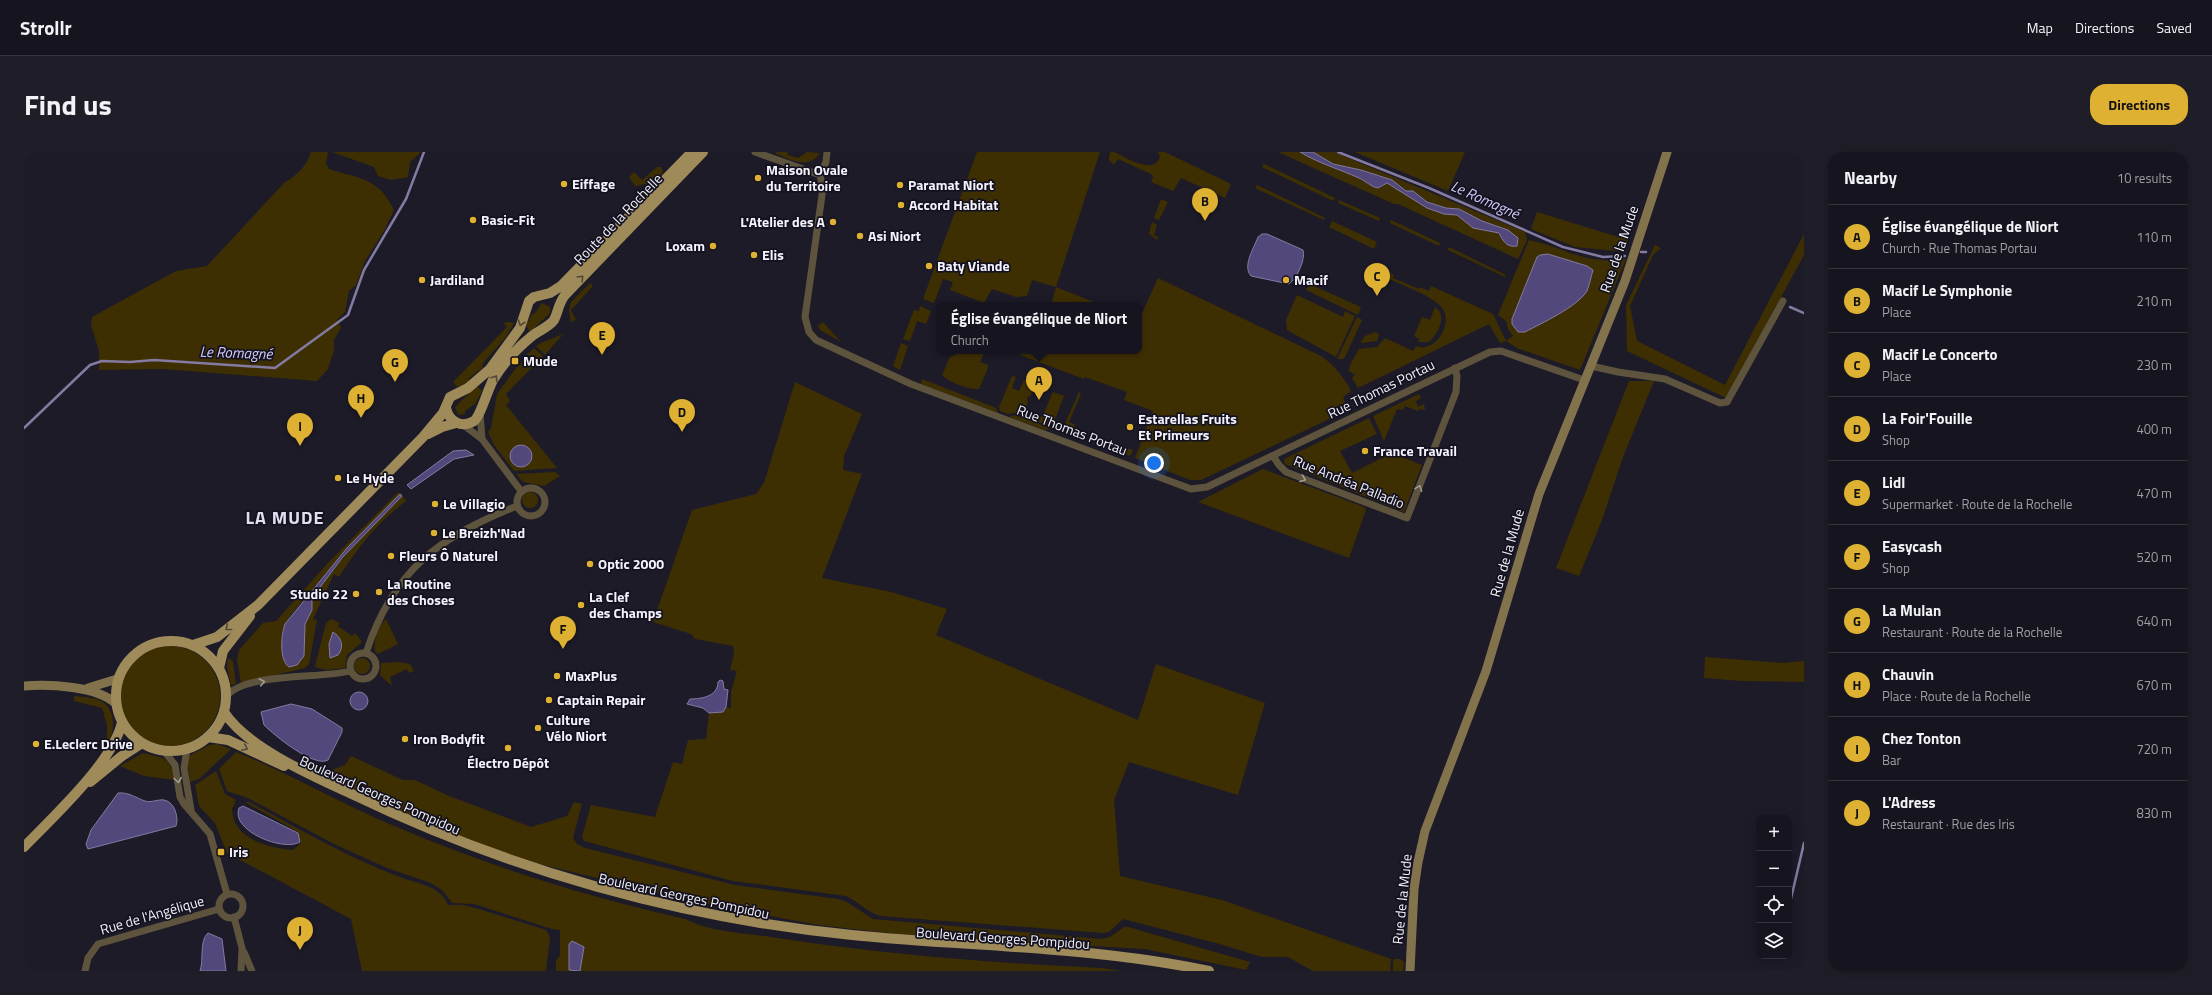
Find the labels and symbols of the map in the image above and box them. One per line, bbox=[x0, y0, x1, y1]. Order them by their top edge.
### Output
place label: Maison Ovale du Territoire bbox=[766, 159, 848, 196]
street label: Route de la Rochelle bbox=[569, 168, 667, 269]
place label: Eiffage bbox=[572, 173, 615, 194]
marker: Maison Ovale du Territoire bbox=[753, 173, 763, 183]
place label: Paramat Niort bbox=[908, 174, 994, 195]
water label: Le Romagné bbox=[1447, 174, 1524, 225]
marker: Eiffage bbox=[559, 179, 569, 189]
marker: Paramat Niort bbox=[895, 180, 905, 190]
pin: B bbox=[1192, 188, 1218, 221]
place label: Accord Habitat bbox=[909, 194, 998, 215]
marker: Accord Habitat bbox=[896, 200, 906, 210]
street label: Rue de la Mude bbox=[1594, 203, 1643, 295]
place label: Basic-Fit bbox=[481, 209, 535, 230]
place label: L'Atelier des A bbox=[740, 211, 826, 232]
marker: Basic-Fit bbox=[468, 215, 478, 225]
marker: L'Atelier des A bbox=[828, 217, 838, 227]
place label: Asi Niort bbox=[868, 225, 921, 246]
marker: Asi Niort bbox=[855, 231, 865, 241]
place label: Loxam bbox=[666, 235, 705, 256]
marker: Loxam bbox=[708, 241, 718, 251]
place label: Elis bbox=[762, 244, 784, 265]
marker: Elis bbox=[749, 250, 759, 260]
place label: Baty Viande bbox=[937, 255, 1010, 276]
marker: Baty Viande bbox=[924, 261, 934, 271]
pin: C bbox=[1364, 263, 1390, 296]
place label: Jardiland bbox=[430, 269, 484, 290]
place label: Macif bbox=[1294, 269, 1328, 290]
marker: Jardiland bbox=[417, 275, 427, 285]
one-way arrow bbox=[576, 275, 584, 283]
marker: Macif bbox=[1281, 275, 1291, 285]
one-way arrow bbox=[518, 319, 526, 326]
pin: E bbox=[589, 322, 615, 355]
water label: Le Romagné bbox=[199, 340, 274, 365]
pin: G bbox=[382, 349, 408, 382]
place label: Mude bbox=[523, 350, 558, 371]
street label: Rue Thomas Portau bbox=[1324, 354, 1438, 424]
marker: Mude bbox=[510, 356, 520, 366]
pin: A bbox=[1026, 367, 1052, 400]
one-way arrow bbox=[490, 375, 498, 382]
pin: H bbox=[348, 385, 374, 418]
pin: D bbox=[669, 399, 695, 432]
street label: Rue Thomas Portau bbox=[1014, 399, 1130, 460]
place label: Estarellas Fruits Et Primeurs bbox=[1138, 408, 1237, 445]
pin: I bbox=[287, 413, 313, 446]
marker: Estarellas Fruits Et Primeurs bbox=[1125, 422, 1135, 432]
place label: France Travail bbox=[1373, 440, 1457, 461]
marker: France Travail bbox=[1360, 446, 1370, 456]
street label: Rue Andréa Palladio bbox=[1291, 450, 1408, 513]
your location bbox=[1144, 453, 1164, 473]
place label: Le Hyde bbox=[346, 467, 394, 488]
marker: Le Hyde bbox=[333, 473, 343, 483]
one-way arrow bbox=[1299, 474, 1306, 482]
one-way arrow bbox=[1415, 485, 1423, 492]
place label: Le Villagio bbox=[443, 493, 505, 514]
marker: Le Villagio bbox=[430, 499, 440, 509]
district label: LA MUDE bbox=[246, 504, 324, 531]
street label: Rue de la Mude bbox=[1484, 506, 1529, 599]
place label: Le Breizh'Nad bbox=[442, 522, 525, 543]
marker: Le Breizh'Nad bbox=[429, 528, 439, 538]
place label: Fleurs Ô Naturel bbox=[399, 545, 498, 566]
marker: Fleurs Ô Naturel bbox=[386, 551, 396, 561]
place label: Optic 2000 bbox=[598, 553, 664, 574]
marker: Optic 2000 bbox=[585, 559, 595, 569]
place label: La Routine des Choses bbox=[387, 573, 455, 610]
place label: Studio 22 bbox=[290, 583, 348, 604]
place label: La Clef des Champs bbox=[589, 586, 662, 623]
marker: La Routine des Choses bbox=[374, 587, 384, 597]
marker: Studio 22 bbox=[351, 589, 361, 599]
marker: La Clef des Champs bbox=[576, 600, 586, 610]
pin: F bbox=[550, 616, 576, 649]
one-way arrow bbox=[225, 624, 232, 631]
place label: MaxPlus bbox=[565, 665, 618, 686]
marker: MaxPlus bbox=[552, 671, 562, 681]
one-way arrow bbox=[258, 678, 265, 686]
place label: Captain Repair bbox=[557, 689, 645, 710]
marker: Captain Repair bbox=[544, 695, 554, 705]
place label: Culture Vélo Niort bbox=[546, 709, 607, 746]
marker: Culture Vélo Niort bbox=[533, 723, 543, 733]
place label: Iron Bodyfit bbox=[413, 728, 485, 749]
place label: E.Leclerc Drive bbox=[44, 733, 133, 754]
marker: Iron Bodyfit bbox=[400, 734, 410, 744]
marker: E.Leclerc Drive bbox=[31, 739, 41, 749]
one-way arrow bbox=[240, 743, 248, 751]
marker: Électro Dépôt bbox=[503, 743, 513, 753]
street label: Boulevard Georges Pompidou bbox=[296, 750, 464, 840]
place label: Électro Dépôt bbox=[467, 752, 549, 773]
one-way arrow bbox=[173, 777, 182, 783]
place label: Iris bbox=[229, 841, 249, 862]
marker: Iris bbox=[216, 847, 226, 857]
street label: Rue de la Mude bbox=[1386, 853, 1417, 945]
street label: Boulevard Georges Pompidou bbox=[597, 867, 771, 924]
street label: Rue de l'Angélique bbox=[97, 890, 206, 939]
pin: J bbox=[287, 917, 313, 950]
street label: Boulevard Georges Pompidou bbox=[915, 921, 1091, 954]

